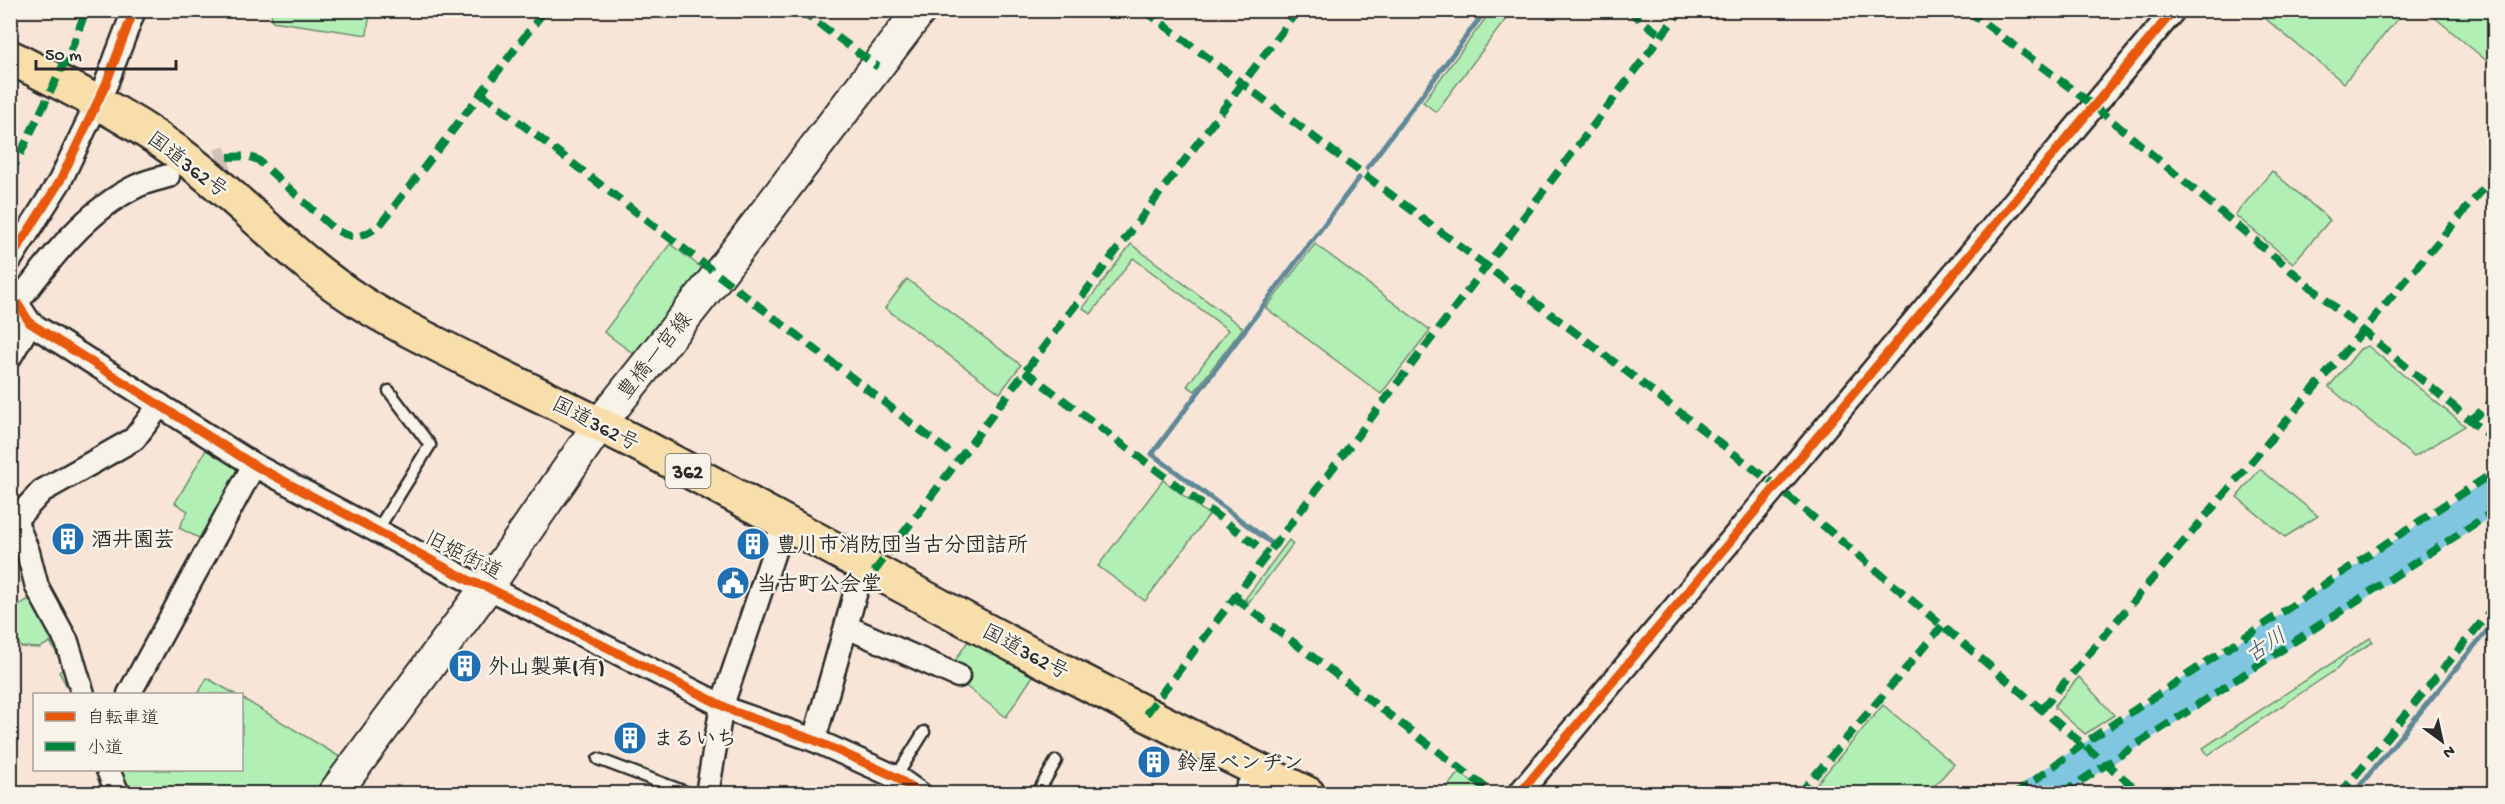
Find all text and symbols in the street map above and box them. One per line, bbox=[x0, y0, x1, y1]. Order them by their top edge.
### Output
scale bar bbox=[36, 33, 176, 71]
text: 50 m bbox=[45, 46, 82, 67]
street label: 国道362号 bbox=[140, 127, 232, 205]
street label: 豊橋一宮線 bbox=[613, 308, 699, 406]
street label: 国道362号 bbox=[546, 393, 643, 459]
road number: 362 bbox=[666, 454, 710, 488]
building icon: 酒井園芸 bbox=[50, 521, 86, 557]
street label: 旧姫街道 bbox=[419, 526, 506, 587]
building icon: 豊川市消防団当古分団詰所 bbox=[735, 526, 771, 562]
place label: 酒井園芸 bbox=[91, 528, 175, 555]
place label: 豊川市消防団当古分団詰所 bbox=[776, 533, 1028, 560]
public building icon: 当古町公会堂 bbox=[715, 565, 751, 601]
place label: 当古町公会堂 bbox=[756, 572, 882, 599]
street label: 国道362号 bbox=[977, 620, 1073, 687]
water label: 古川 bbox=[2241, 624, 2293, 670]
building icon: 外山製菓(有) bbox=[447, 648, 483, 684]
place label: 外山製菓(有) bbox=[488, 655, 605, 682]
legend bbox=[33, 693, 243, 771]
text: 自転車道 bbox=[87, 708, 159, 730]
north arrow bbox=[2412, 711, 2472, 771]
building icon: まるいち bbox=[612, 720, 648, 756]
place label: まるいち bbox=[653, 728, 737, 754]
text: 小道 bbox=[87, 738, 123, 760]
text: N bbox=[2438, 740, 2458, 762]
building icon: 鈴屋ベンヂン bbox=[1136, 744, 1172, 780]
place label: 鈴屋ベンヂン bbox=[1177, 752, 1304, 778]

